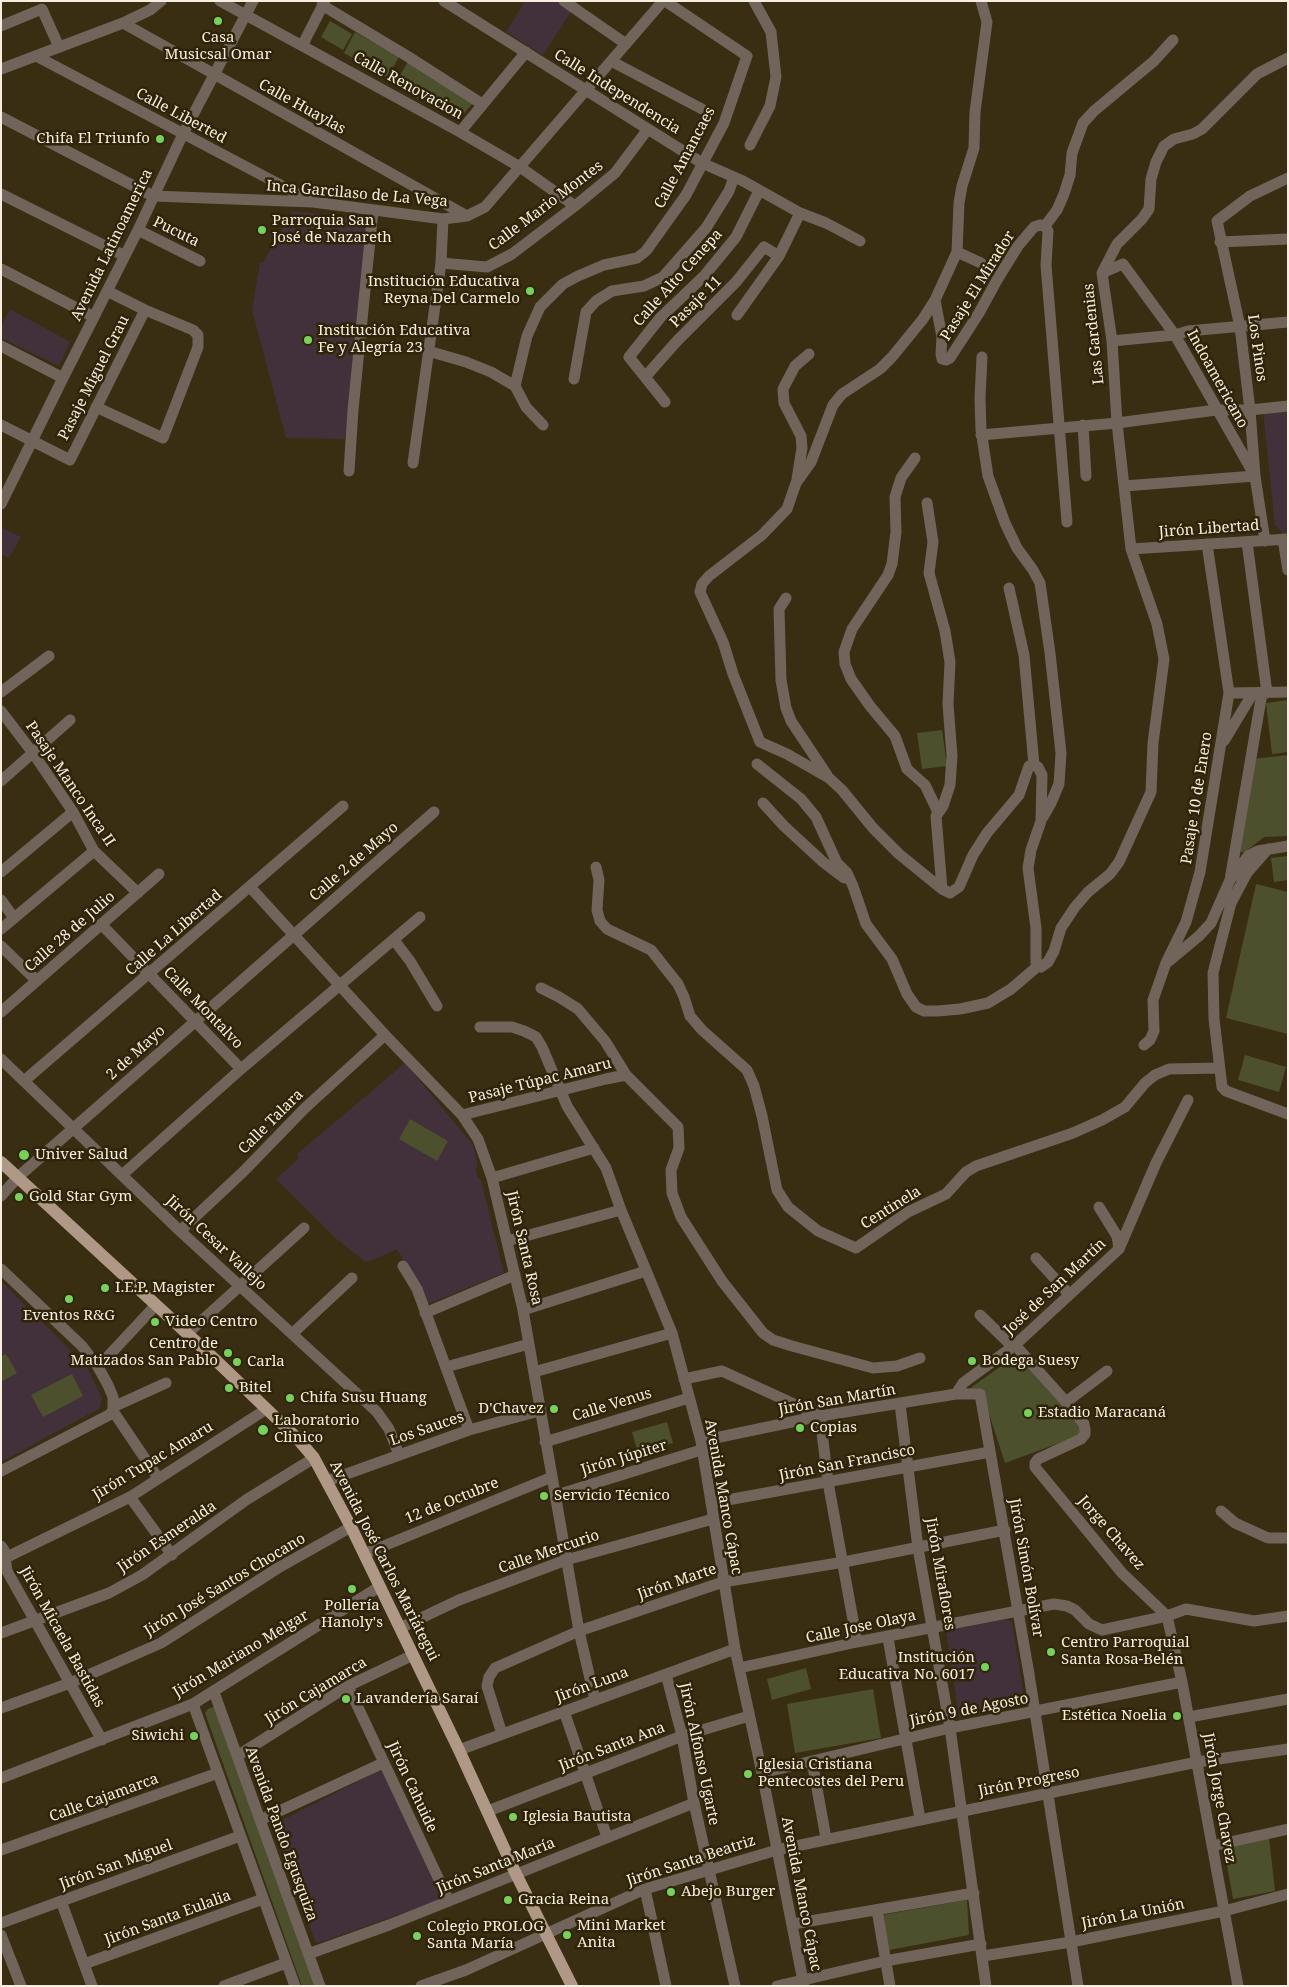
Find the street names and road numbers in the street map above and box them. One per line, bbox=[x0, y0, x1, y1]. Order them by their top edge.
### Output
street label: Calle Independencia bbox=[550, 46, 684, 138]
street label: Calle Renovacion bbox=[350, 48, 466, 124]
street label: Calle Huaylas bbox=[255, 76, 349, 138]
street label: Calle Liberted bbox=[133, 85, 229, 147]
street label: Calle Amancaes bbox=[651, 104, 719, 212]
street label: Calle Mario Montes bbox=[485, 157, 607, 255]
street label: Avenida Latinoamerica bbox=[67, 166, 157, 324]
street label: Inca Garcilaso de La Vega bbox=[265, 177, 449, 211]
street label: Pucuta bbox=[150, 213, 202, 251]
street label: Calle Alto Cenepa bbox=[630, 226, 726, 330]
street label: Pasaje El Mirador bbox=[937, 228, 1019, 344]
street label: Pasaje 11 bbox=[666, 272, 726, 332]
street label: Las Gardenias bbox=[1080, 283, 1108, 385]
street label: Pasaje Miguel Grau bbox=[55, 313, 133, 443]
street label: Los Pinos bbox=[1243, 313, 1271, 383]
street label: Indoamericano bbox=[1183, 327, 1251, 431]
street label: Jirón Libertad bbox=[1158, 517, 1260, 541]
street label: Pasaje Manco Inca II bbox=[21, 718, 119, 850]
street label: Pasaje 10 de Enero bbox=[1178, 731, 1216, 865]
street label: Calle 2 de Mayo bbox=[306, 819, 402, 905]
street label: Calle La Libertad bbox=[122, 886, 226, 980]
street label: Calle 28 de Julio bbox=[21, 888, 119, 976]
street label: Calle Montalvo bbox=[159, 963, 247, 1053]
street label: 2 de Mayo bbox=[103, 1022, 169, 1084]
street label: Pasaje Túpac Amaru bbox=[467, 1055, 613, 1107]
street label: Calle Talara bbox=[235, 1086, 307, 1158]
street label: Centinela bbox=[857, 1182, 925, 1234]
street label: Jirón Santa Rosa bbox=[502, 1189, 546, 1307]
street label: Jirón Cesar Vallejo bbox=[162, 1192, 270, 1294]
street label: José de San Martín bbox=[1000, 1235, 1110, 1339]
street label: Jirón San Martín bbox=[777, 1381, 897, 1419]
street label: Calle Venus bbox=[570, 1384, 654, 1426]
street label: Los Sauces bbox=[388, 1408, 466, 1450]
street label: Jirón Tupac Amaru bbox=[90, 1418, 216, 1504]
street label: Avenida Manco Cápac bbox=[700, 1418, 746, 1576]
street label: Jirón Júpiter bbox=[579, 1436, 669, 1480]
street label: Jirón San Francisco bbox=[777, 1441, 917, 1485]
street label: Avenida José Carlos Mariátegui bbox=[326, 1458, 442, 1664]
street label: 12 de Octubre bbox=[403, 1474, 501, 1528]
street label: Jorge Chavez bbox=[1074, 1492, 1148, 1574]
street label: Jirón Esmeralda bbox=[114, 1497, 220, 1577]
street label: Jirón Simón Bolívar bbox=[1005, 1497, 1047, 1639]
street label: Jirón Miraflores bbox=[921, 1516, 959, 1632]
street label: Calle Mercurio bbox=[496, 1526, 602, 1578]
street label: Jirón José Santos Chocano bbox=[141, 1530, 309, 1640]
street label: Jirón Marte bbox=[635, 1560, 719, 1604]
street label: Jirón Micaela Bastidas bbox=[16, 1563, 108, 1711]
street label: Jirón Mariano Melgar bbox=[170, 1606, 312, 1702]
street label: Calle Jose Olaya bbox=[804, 1607, 918, 1647]
street label: Jirón Cajamarca bbox=[262, 1654, 370, 1728]
street label: Jirón Luna bbox=[553, 1663, 631, 1707]
street label: Jirón Alfonso Ugarte bbox=[675, 1681, 723, 1827]
street label: Jirón 9 de Agosto bbox=[908, 1690, 1030, 1730]
street label: Jirón Santa Ana bbox=[556, 1719, 668, 1775]
street label: Jirón Jorge Chavez bbox=[1199, 1731, 1239, 1865]
street label: Jirón Cahuide bbox=[383, 1739, 441, 1835]
street label: Avenida Pando Egusquiza bbox=[241, 1744, 321, 1924]
street label: Jirón Progreso bbox=[977, 1763, 1081, 1801]
street label: Calle Cajamarca bbox=[47, 1770, 161, 1826]
street label: Avenida Manco Cápac bbox=[777, 1815, 825, 1973]
street label: Jirón Santa Beatriz bbox=[624, 1832, 758, 1890]
street label: Jirón Santa María bbox=[434, 1834, 558, 1898]
street label: Jirón San Miguel bbox=[57, 1836, 175, 1894]
street label: Jirón Santa Eulalia bbox=[102, 1887, 234, 1949]
street label: Jirón La Unión bbox=[1080, 1895, 1186, 1933]

